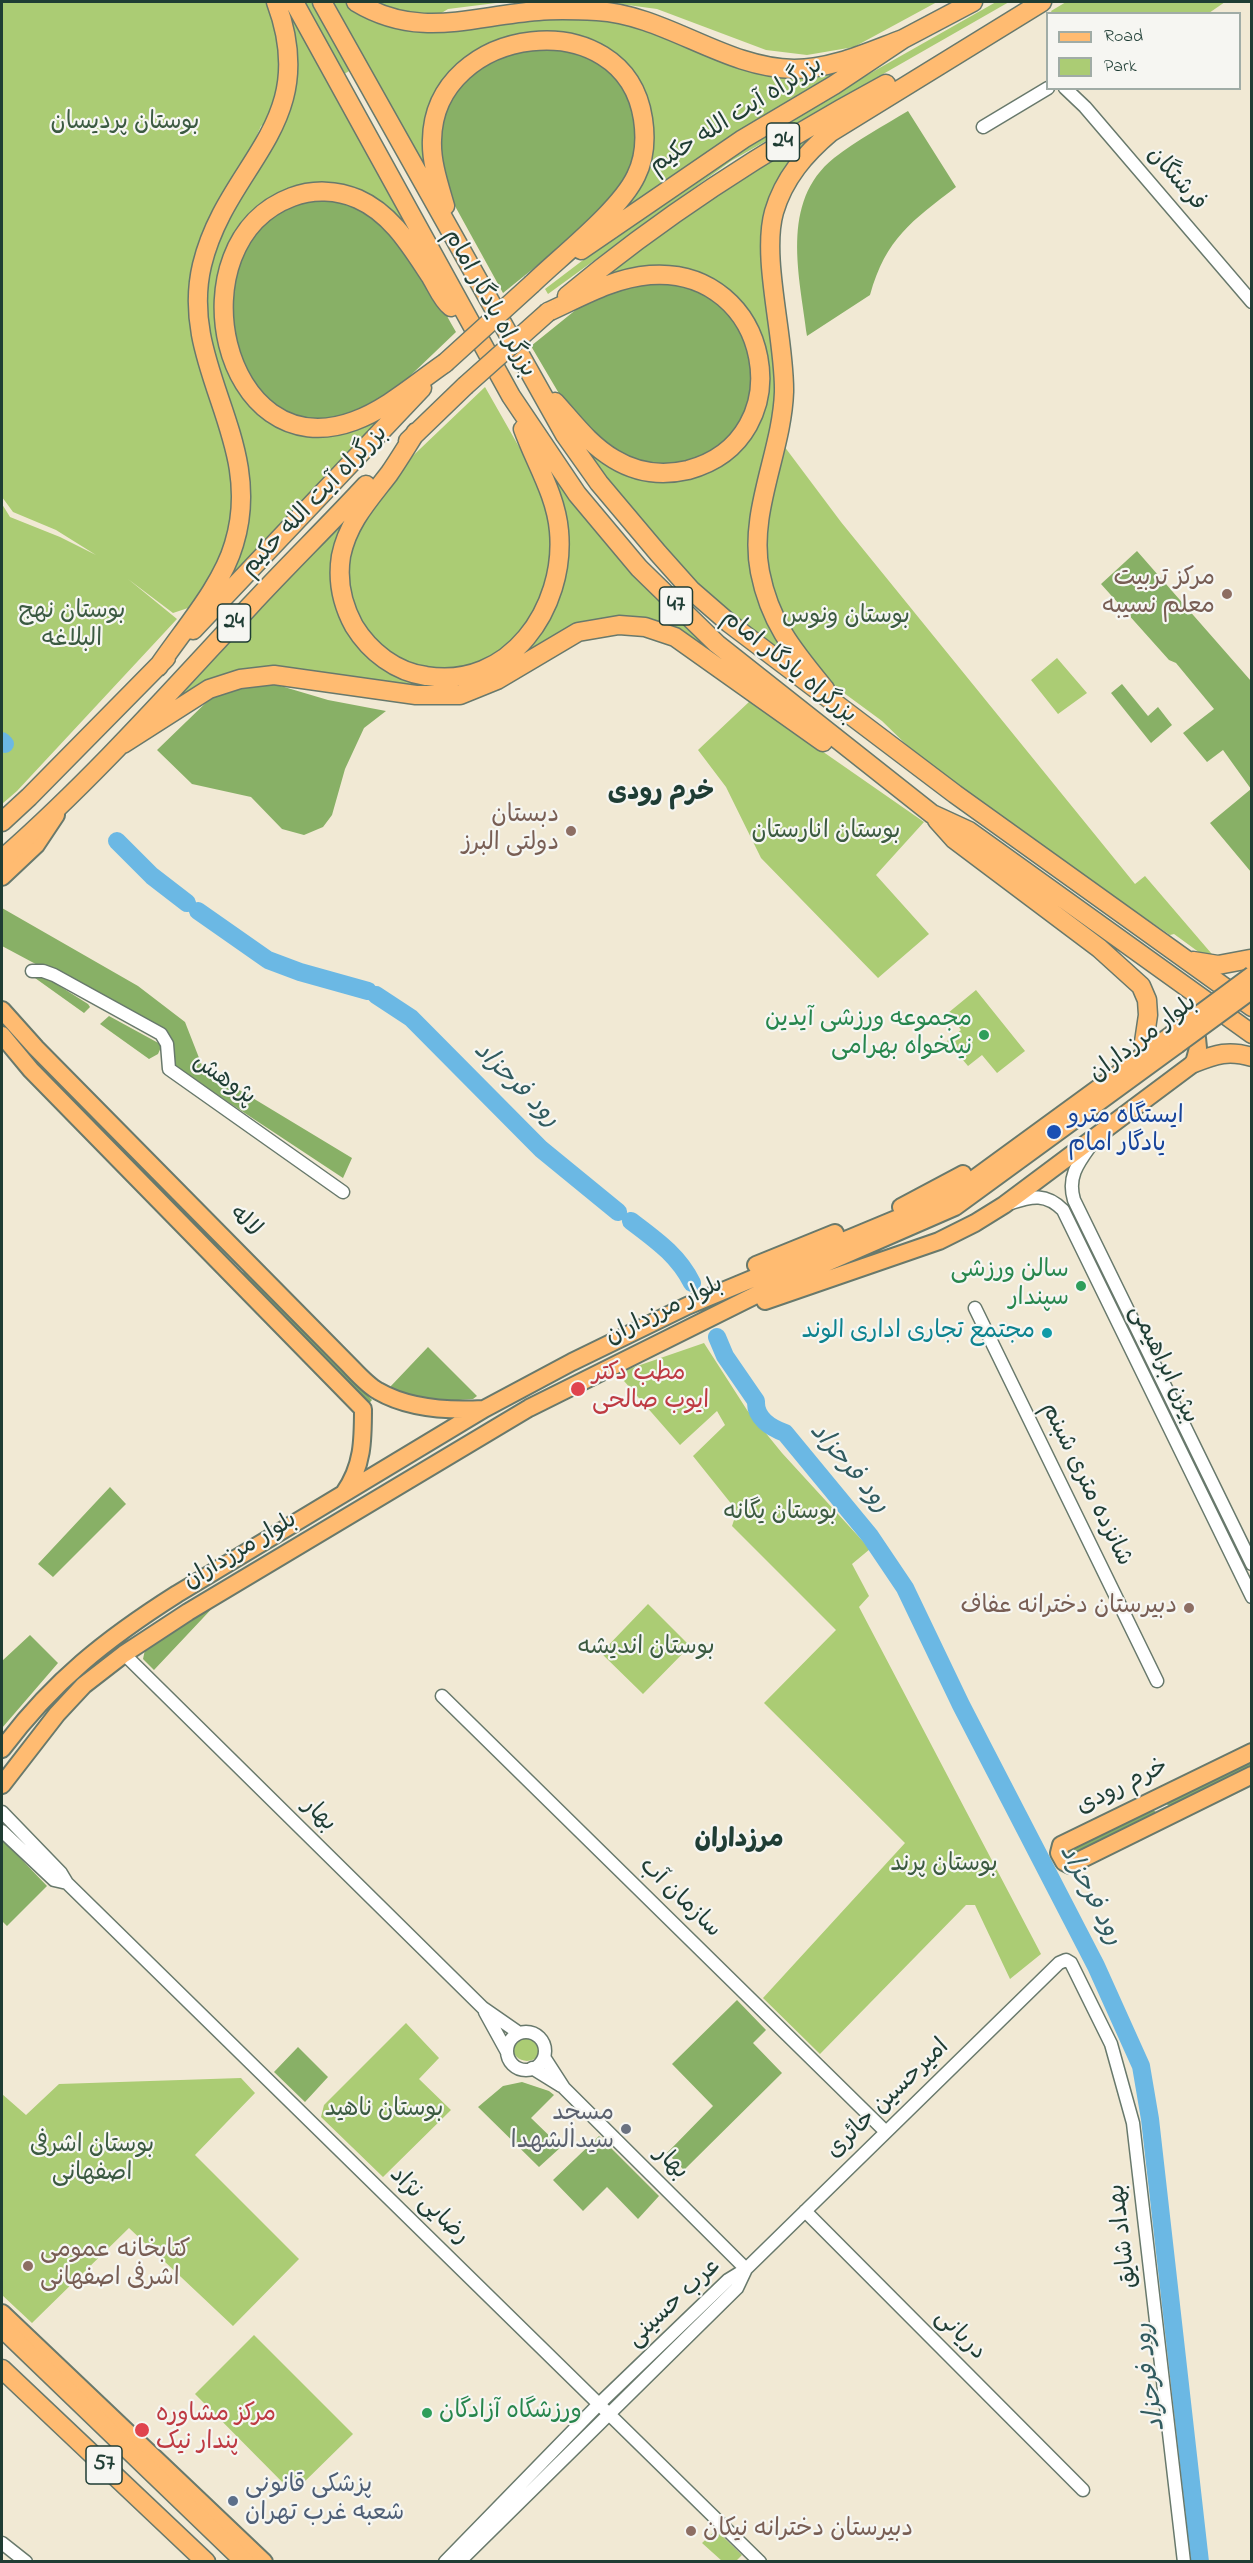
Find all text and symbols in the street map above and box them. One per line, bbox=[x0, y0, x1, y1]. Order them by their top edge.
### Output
legend bbox=[1046, 12, 1241, 90]
text: Road bbox=[1104, 24, 1143, 50]
street label: بزرگراه آیت الله حکیم bbox=[645, 52, 829, 182]
text: Park bbox=[1104, 54, 1137, 80]
park label: بوستان پردیسان bbox=[51, 110, 199, 138]
road number: 24 bbox=[766, 123, 800, 161]
street label: فرشتگان bbox=[1139, 142, 1211, 218]
street label: بزرگراه یادگار امام bbox=[435, 225, 541, 383]
street label: بزرگراه آیت الله حکیم bbox=[237, 420, 395, 584]
place label: مرکز تربیت معلم نسیبه bbox=[1102, 566, 1215, 622]
road number: 47 bbox=[660, 587, 692, 625]
marker: مرکز تربیت معلم نسیبه bbox=[1220, 587, 1234, 601]
park label: بوستان نهج البلاغه bbox=[18, 599, 126, 655]
road number: 24 bbox=[218, 604, 250, 642]
park label: بوستان ونوس bbox=[782, 604, 910, 632]
street label: بزرگراه یادگار امام bbox=[715, 605, 861, 731]
district label: خرم رودی bbox=[608, 779, 714, 811]
place label: دبستان دولتی البرز bbox=[462, 803, 559, 859]
park label: بوستان انارستان bbox=[751, 819, 901, 847]
marker: دبستان دولتی البرز bbox=[564, 824, 578, 838]
street label: بلوار مرزداران bbox=[1084, 990, 1204, 1090]
place label: مجموعه ورزشی آیدین نیکخواه بهرامی bbox=[765, 1007, 972, 1063]
marker: مجموعه ورزشی آیدین نیکخواه بهرامی bbox=[977, 1028, 991, 1042]
water label: رود فرحزاد bbox=[466, 1037, 564, 1135]
street label: پژوهش bbox=[186, 1049, 260, 1113]
place label: ایستگاه مترو یادگار امام bbox=[1068, 1104, 1184, 1160]
marker: ایستگاه مترو یادگار امام bbox=[1045, 1123, 1063, 1141]
street label: لاله bbox=[222, 1201, 266, 1245]
place label: سالن ورزشی سپندار bbox=[950, 1258, 1069, 1314]
street label: بلوار مرزداران bbox=[601, 1271, 729, 1353]
marker: سالن ورزشی سپندار bbox=[1074, 1279, 1088, 1293]
street label: بیژن ابراهیمی bbox=[1121, 1301, 1203, 1429]
place label: مجتمع تجاری اداری الوند bbox=[801, 1319, 1035, 1347]
marker: مجتمع تجاری اداری الوند bbox=[1040, 1326, 1054, 1340]
place label: مطب دکتر ایوب صالحی bbox=[592, 1361, 709, 1417]
marker: مطب دکتر ایوب صالحی bbox=[569, 1380, 587, 1398]
street label: شانزده متری شبنم bbox=[1033, 1398, 1137, 1572]
water label: رود فرحزاد bbox=[801, 1417, 895, 1521]
park label: بوستان یگانه bbox=[723, 1500, 837, 1528]
street label: بلوار مرزداران bbox=[179, 1507, 303, 1597]
place label: دبیرستان دخترانه عفاف bbox=[960, 1594, 1177, 1622]
marker: دبیرستان دخترانه عفاف bbox=[1182, 1601, 1196, 1615]
park label: بوستان اندیشه bbox=[577, 1635, 715, 1663]
street label: خرم رودی bbox=[1072, 1753, 1174, 1823]
street label: بهار bbox=[295, 1793, 341, 1839]
district label: مرزداران bbox=[695, 1826, 783, 1858]
water label: رود فرحزاد bbox=[1050, 1840, 1128, 1952]
park label: بوستان پرند bbox=[890, 1852, 998, 1880]
street label: سازمان آب bbox=[632, 1853, 726, 1945]
street label: امیرحسین حائری bbox=[821, 2034, 957, 2166]
park label: بوستان ناهید bbox=[325, 2097, 443, 2125]
place label: مسجد سیدالشهدا bbox=[511, 2101, 614, 2157]
marker: مسجد سیدالشهدا bbox=[619, 2122, 633, 2136]
park label: بوستان اشرفی اصفهانی bbox=[30, 2133, 154, 2189]
street label: بهار bbox=[647, 2141, 693, 2187]
street label: رضایی نژاد bbox=[382, 2162, 474, 2252]
street label: بهداد شایق bbox=[1104, 2182, 1146, 2290]
place label: کتابخانه عمومی اشرفی اصفهانی bbox=[40, 2238, 191, 2294]
street label: عرب حسینی bbox=[622, 2253, 728, 2355]
marker: کتابخانه عمومی اشرفی اصفهانی bbox=[21, 2259, 35, 2273]
street label: دریانی bbox=[927, 2304, 991, 2368]
water label: رود فرحزاد bbox=[1130, 2321, 1174, 2433]
place label: ورزشگاه آزادگان bbox=[439, 2399, 582, 2427]
place label: مرکز مشاوره پندار نیک bbox=[156, 2402, 276, 2458]
marker: ورزشگاه آزادگان bbox=[420, 2406, 434, 2420]
marker: مرکز مشاوره پندار نیک bbox=[133, 2421, 151, 2439]
road number: 57 bbox=[86, 2446, 122, 2484]
place label: پزشکی قانونی شعبه غرب تهران bbox=[245, 2473, 404, 2529]
marker: پزشکی قانونی شعبه غرب تهران bbox=[226, 2494, 240, 2508]
place label: دبیرستان دخترانه نیکان bbox=[703, 2517, 913, 2545]
marker: دبیرستان دخترانه نیکان bbox=[684, 2524, 698, 2538]

